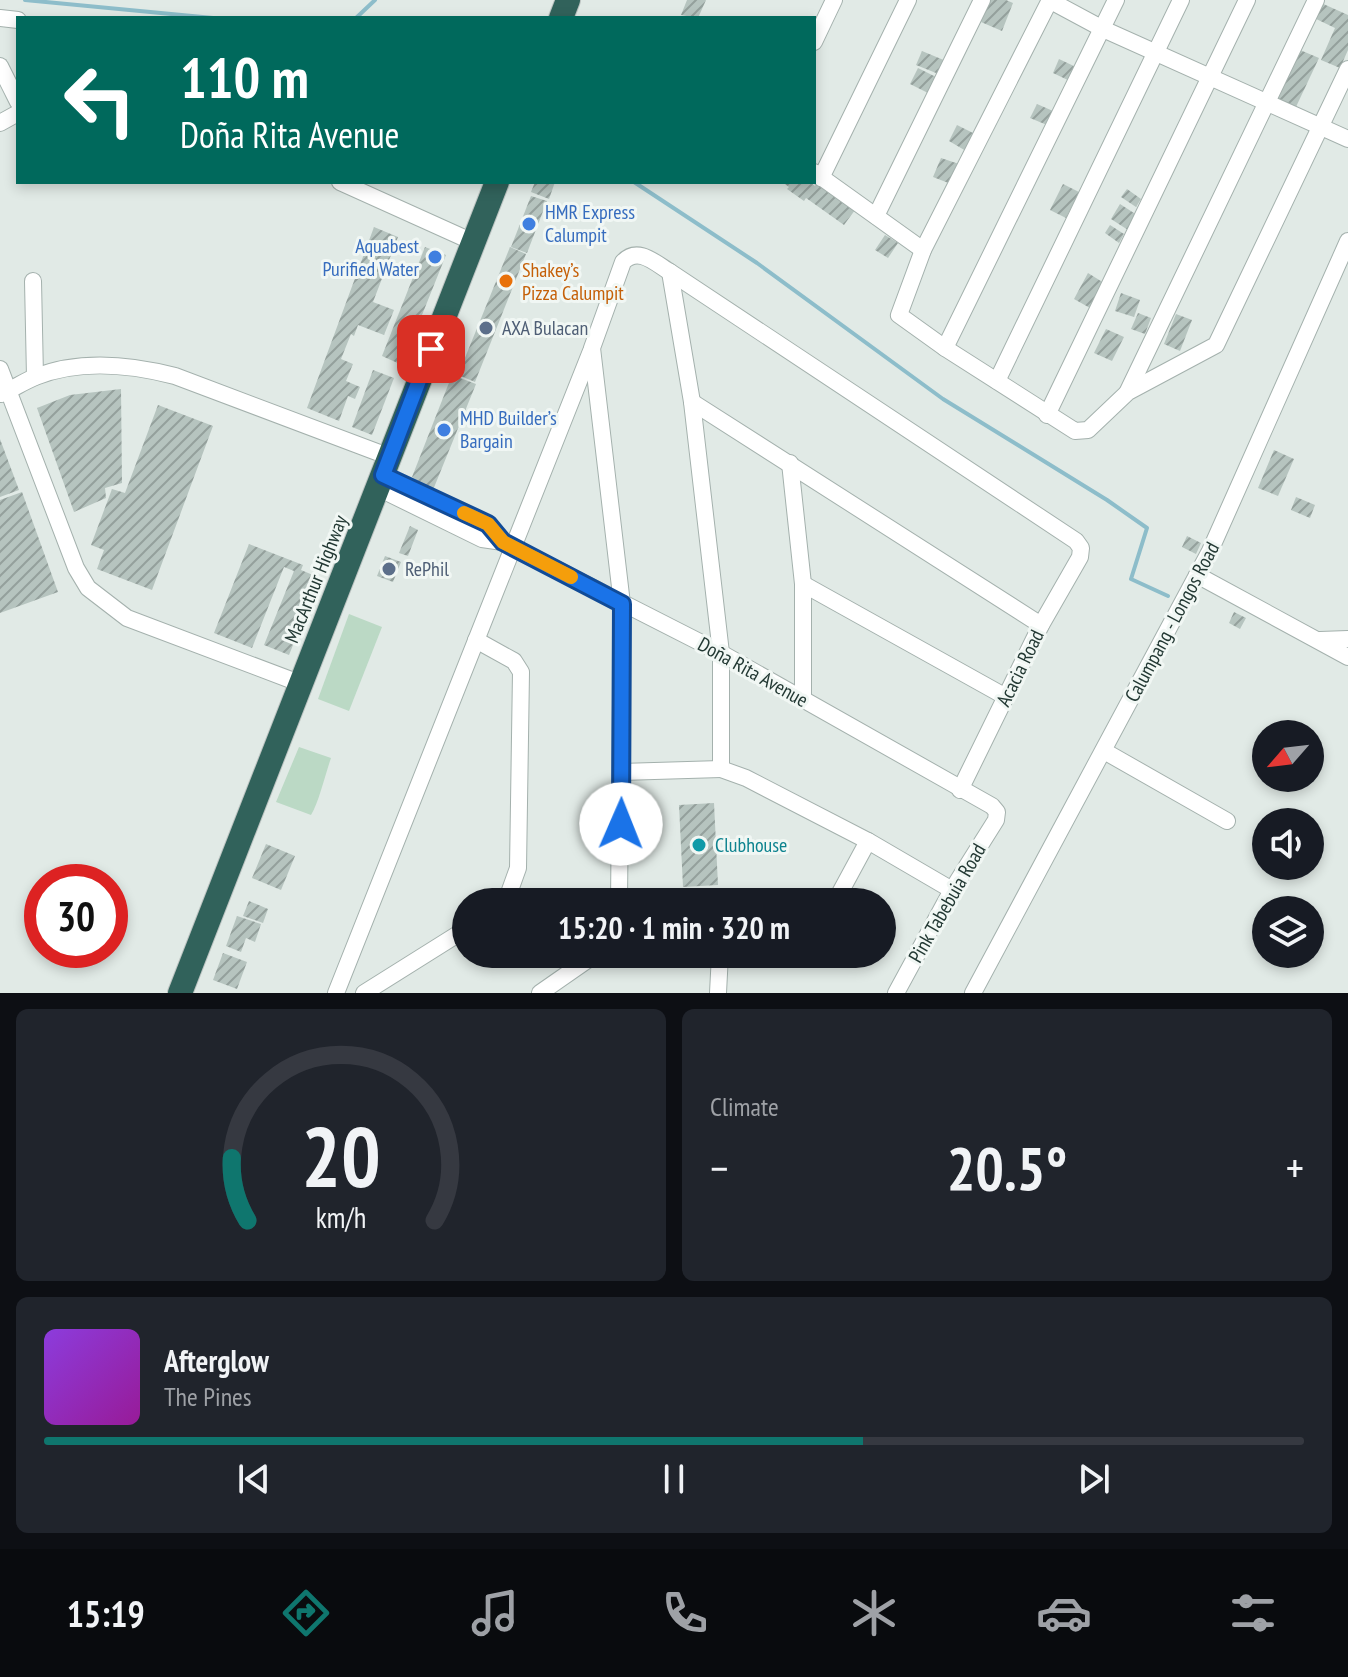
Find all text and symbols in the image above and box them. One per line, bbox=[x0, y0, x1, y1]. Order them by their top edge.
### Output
text: 110 m bbox=[180, 41, 309, 113]
icon: left bbox=[48, 48, 152, 152]
text: Doña Rita Avenue bbox=[180, 111, 399, 158]
place label: HMR Express Calumpit bbox=[545, 199, 635, 248]
marker: HMR Express Calumpit bbox=[520, 215, 538, 233]
place label: Aquabest Purified Water bbox=[323, 233, 420, 282]
marker: Aquabest Purified Water bbox=[426, 248, 444, 266]
place label: Shakey’s Pizza Calumpit bbox=[522, 257, 624, 306]
marker: Shakey’s Pizza Calumpit bbox=[497, 272, 515, 290]
pin bbox=[397, 315, 465, 383]
place label: AXA Bulacan bbox=[502, 315, 588, 341]
marker: AXA Bulacan bbox=[477, 319, 495, 337]
icon: arrive bbox=[409, 327, 453, 371]
place label: MHD Builder’s Bargain bbox=[460, 405, 557, 454]
marker: MHD Builder’s Bargain bbox=[435, 421, 453, 439]
street label: MacArthur Highway bbox=[279, 511, 354, 647]
street label: Calumpang - Longos Road bbox=[1119, 538, 1225, 706]
place label: RePhil bbox=[405, 556, 449, 582]
marker: RePhil bbox=[380, 560, 398, 578]
street label: Acacia Road bbox=[990, 625, 1050, 711]
street label: Doña Rita Avenue bbox=[693, 631, 813, 713]
north arrow bbox=[1252, 720, 1324, 792]
map controls bbox=[1252, 720, 1324, 968]
position arrow bbox=[579, 782, 663, 866]
button: sound bbox=[1252, 808, 1324, 880]
place label: Clubhouse bbox=[715, 832, 787, 858]
marker: Clubhouse bbox=[690, 836, 708, 854]
street label: Pink Tabebuia Road bbox=[902, 839, 992, 967]
speed limit sign: 30 bbox=[24, 864, 128, 968]
button: layers bbox=[1252, 896, 1324, 968]
text: 15:20 · 1 min · 320 m bbox=[558, 908, 790, 947]
text: Climate bbox=[710, 1090, 779, 1123]
text: 20 bbox=[301, 1102, 381, 1210]
text: 20.5° bbox=[947, 1129, 1067, 1207]
text: − bbox=[710, 1139, 728, 1196]
text: + bbox=[1286, 1139, 1304, 1196]
text: km/h bbox=[316, 1199, 366, 1236]
text: Afterglow bbox=[164, 1341, 269, 1380]
text: The Pines bbox=[164, 1380, 252, 1413]
icon: previous bbox=[232, 1457, 276, 1501]
icon: pause bbox=[652, 1457, 696, 1501]
icon: next bbox=[1072, 1457, 1116, 1501]
icon: directions bbox=[278, 1585, 334, 1641]
icon: music bbox=[467, 1585, 523, 1641]
icon: phone bbox=[657, 1585, 713, 1641]
icon: climate bbox=[846, 1585, 902, 1641]
icon: car bbox=[1036, 1585, 1092, 1641]
icon: filters bbox=[1225, 1585, 1281, 1641]
text: 15:19 bbox=[67, 1590, 145, 1637]

